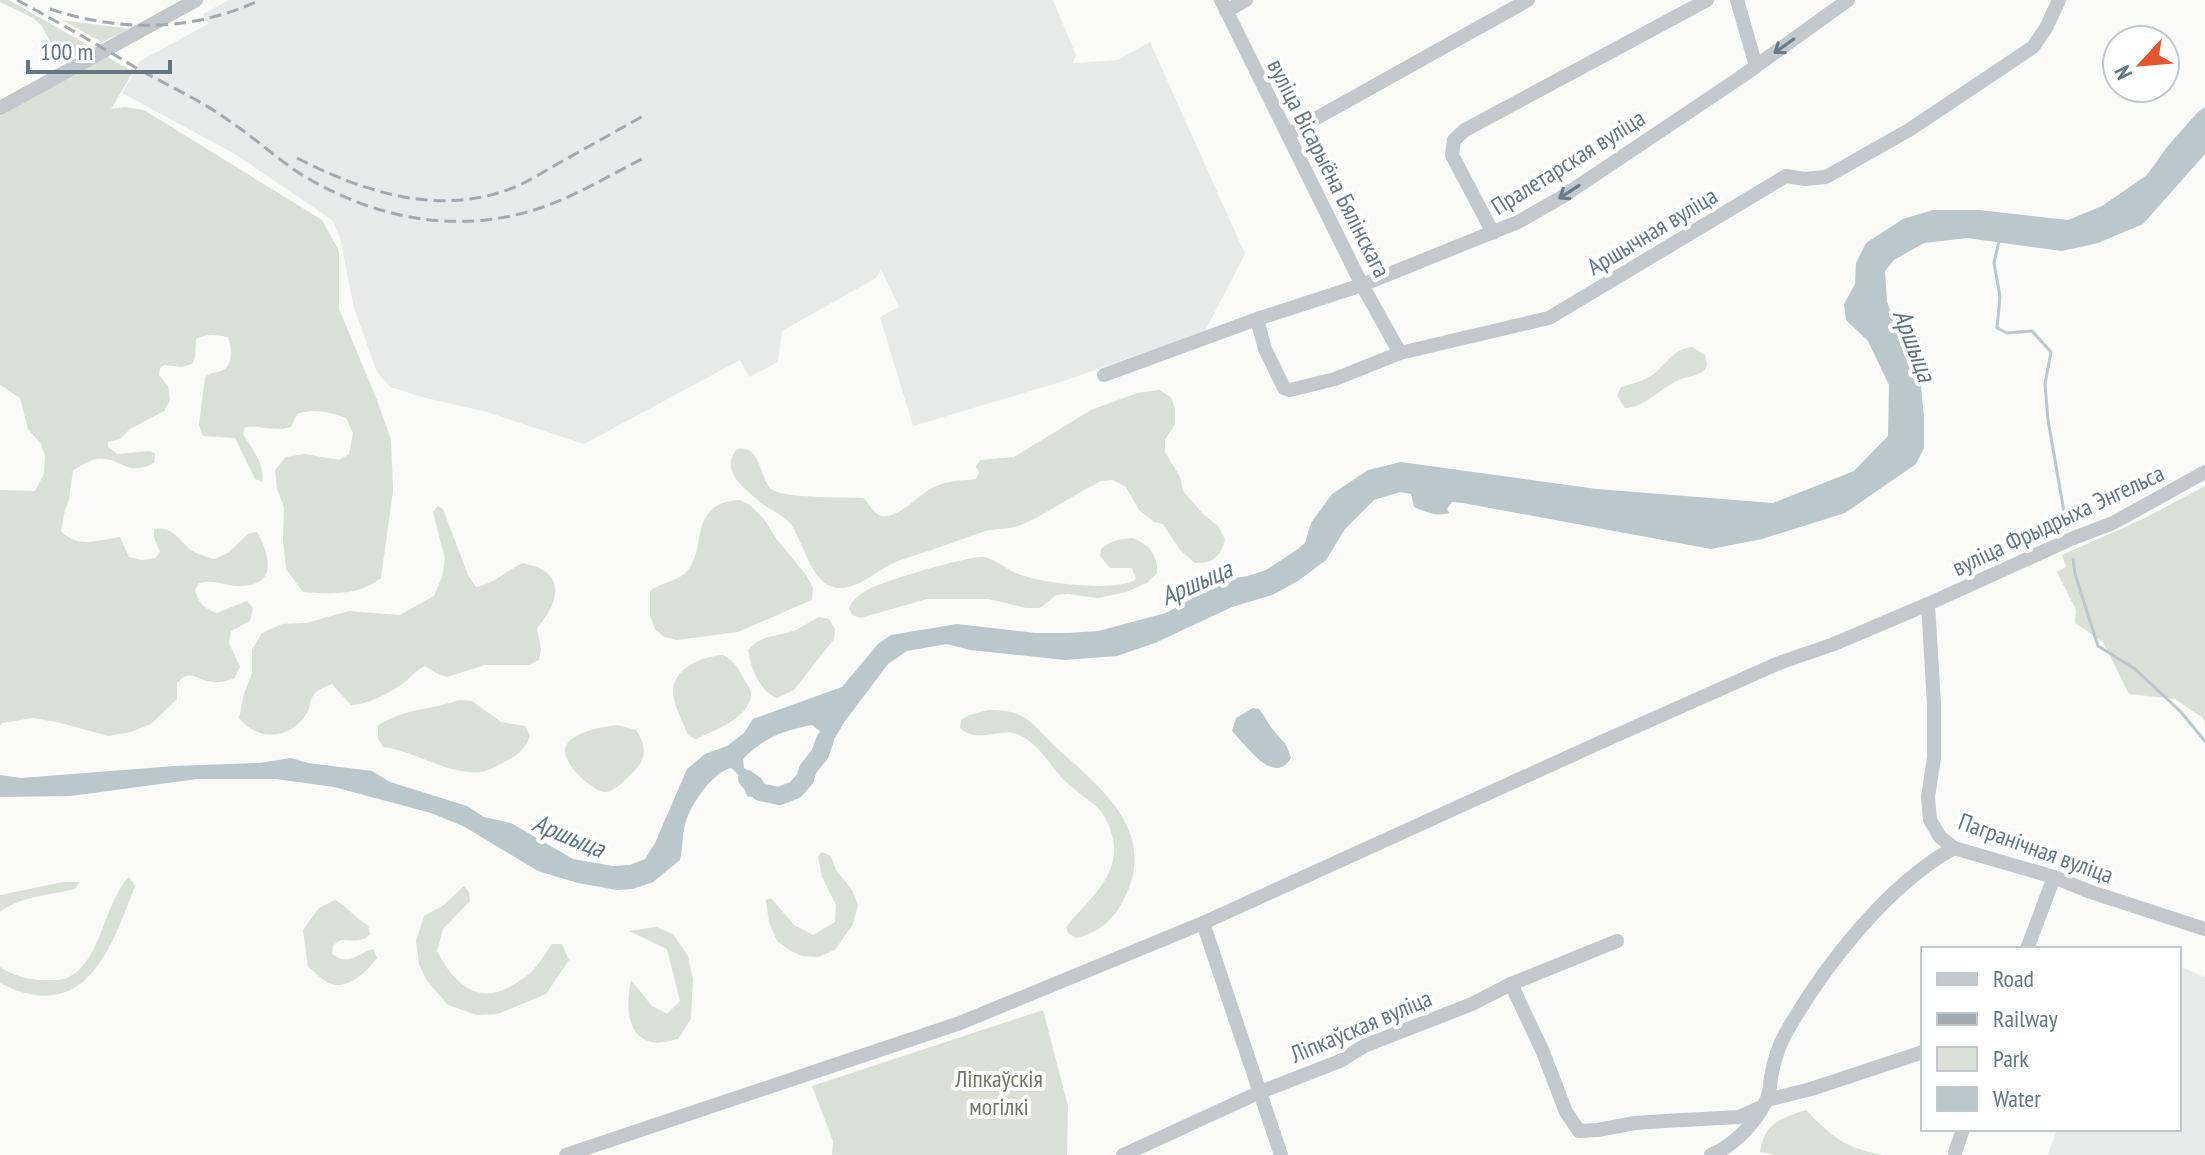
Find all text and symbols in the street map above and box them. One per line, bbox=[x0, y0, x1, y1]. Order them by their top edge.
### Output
scale bar bbox=[28, 24, 170, 74]
north arrow bbox=[2101, 24, 2181, 104]
text: 100 m bbox=[40, 36, 93, 67]
one-way arrow bbox=[1774, 37, 1796, 54]
street label: вуліца Вісарыёна Бялінскага bbox=[1260, 54, 1398, 282]
text: N bbox=[2108, 61, 2138, 84]
street label: Пралетарская вуліца bbox=[1485, 102, 1651, 222]
street label: Аршычная вуліца bbox=[1581, 180, 1723, 282]
one-way arrow bbox=[1559, 183, 1581, 200]
water label: Аршыца bbox=[1886, 304, 1944, 387]
street label: вуліца Фрыдрыха Энгельса bbox=[1947, 457, 2169, 583]
water label: Аршыца bbox=[1155, 551, 1238, 612]
water label: Аршыца bbox=[528, 806, 611, 865]
street label: Пагранічная вуліца bbox=[1954, 806, 2118, 890]
legend bbox=[1921, 947, 2181, 1131]
text: Road bbox=[1993, 963, 2034, 994]
street label: Ліпкаўская вуліца bbox=[1285, 982, 1436, 1070]
text: Railway bbox=[1993, 1003, 2058, 1034]
text: Park bbox=[1993, 1043, 2029, 1074]
park label: Ліпкаўскія могілкі bbox=[954, 1063, 1043, 1122]
text: Water bbox=[1993, 1083, 2041, 1114]

